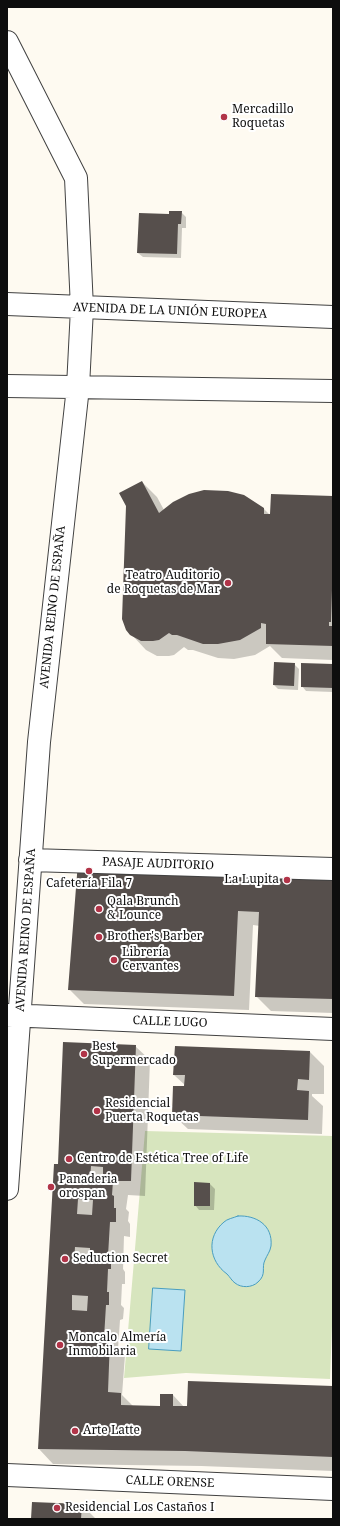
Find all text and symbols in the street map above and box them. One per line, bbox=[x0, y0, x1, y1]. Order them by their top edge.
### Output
place label: Mercadillo Roquetas bbox=[232, 103, 294, 131]
marker: Mercadillo Roquetas bbox=[219, 112, 229, 122]
street label: AVENIDA DE LA UNIÓN EUROPEA bbox=[73, 300, 267, 322]
street label: AVENIDA REINO DE ESPAÑA bbox=[37, 525, 69, 689]
place label: Teatro Auditorio de Roquetas de Mar bbox=[107, 569, 220, 597]
marker: Teatro Auditorio de Roquetas de Mar bbox=[223, 578, 233, 588]
street label: AVENIDA REINO DE ESPAÑA bbox=[13, 848, 39, 1012]
street label: PASAJE AUDITORIO bbox=[102, 855, 214, 873]
marker: Cafetería Fila 7 bbox=[84, 866, 94, 876]
place label: La Lupita bbox=[224, 873, 279, 887]
marker: La Lupita bbox=[282, 875, 292, 885]
place label: Cafetería Fila 7 bbox=[46, 877, 132, 891]
place label: Qala Brunch & Lounce bbox=[107, 895, 179, 923]
marker: Qala Brunch & Lounce bbox=[94, 904, 104, 914]
place label: Brother's Barber bbox=[107, 930, 202, 944]
marker: Brother's Barber bbox=[94, 932, 104, 942]
place label: Librería Cervantes bbox=[122, 946, 179, 974]
marker: Librería Cervantes bbox=[109, 955, 119, 965]
street label: CALLE LUGO bbox=[132, 1013, 208, 1031]
place label: Best Supermercado bbox=[92, 1040, 176, 1068]
marker: Best Supermercado bbox=[79, 1049, 89, 1059]
place label: Residencial Puerta Roquetas bbox=[105, 1097, 199, 1125]
marker: Residencial Puerta Roquetas bbox=[92, 1106, 102, 1116]
place label: Centro de Estética Tree of Life bbox=[77, 1152, 248, 1166]
marker: Centro de Estética Tree of Life bbox=[64, 1154, 74, 1164]
place label: Panaderia orospan bbox=[59, 1173, 118, 1201]
marker: Panaderia orospan bbox=[46, 1182, 56, 1192]
place label: Seduction Secret bbox=[73, 1252, 168, 1266]
marker: Seduction Secret bbox=[60, 1254, 70, 1264]
place label: Moncalo Almería Inmobilaria bbox=[68, 1331, 167, 1359]
marker: Moncalo Almería Inmobilaria bbox=[55, 1340, 65, 1350]
place label: Arte Latte bbox=[83, 1424, 140, 1438]
marker: Arte Latte bbox=[70, 1426, 80, 1436]
street label: CALLE ORENSE bbox=[125, 1473, 215, 1491]
place label: Residencial Los Castaños I bbox=[65, 1501, 214, 1515]
marker: Residencial Los Castaños I bbox=[52, 1503, 62, 1513]

